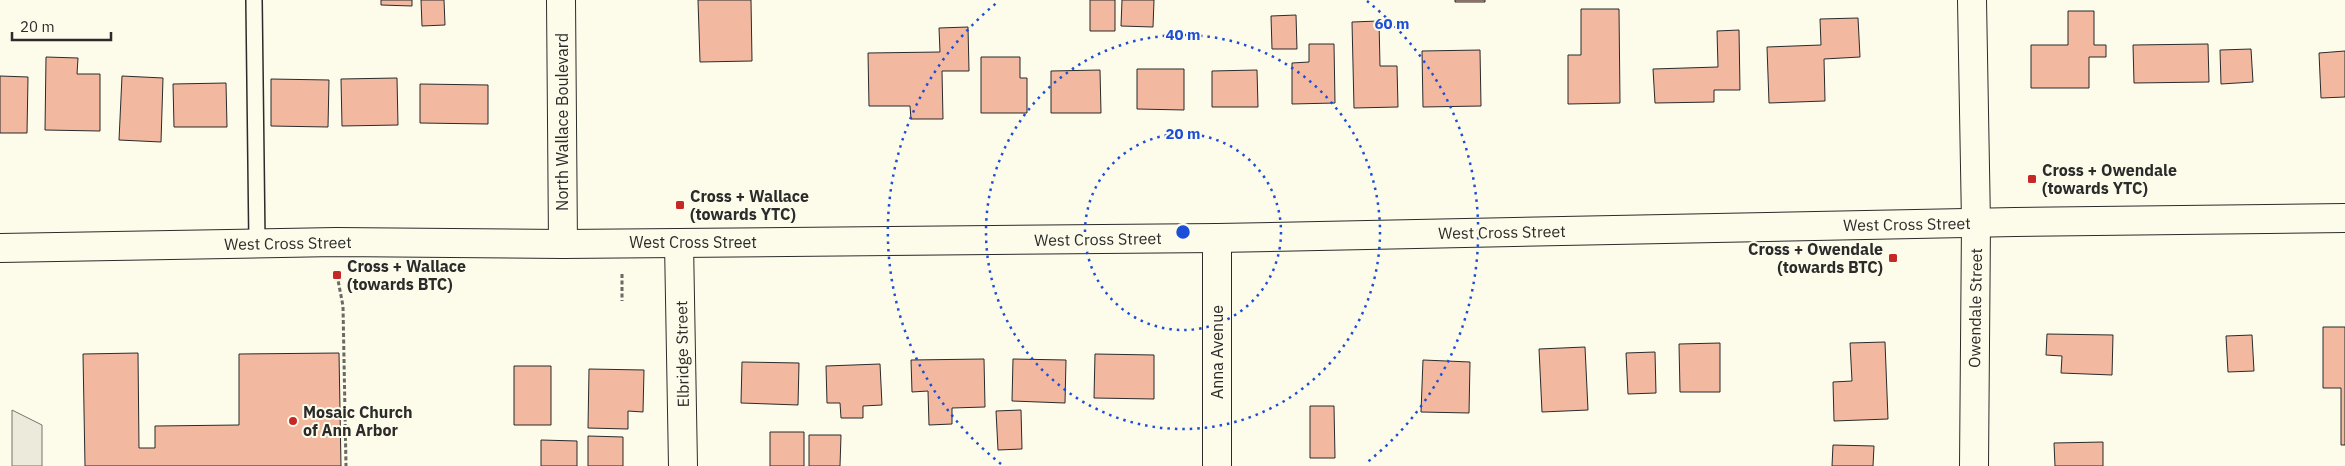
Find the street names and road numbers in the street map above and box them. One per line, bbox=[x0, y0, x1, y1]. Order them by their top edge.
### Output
street label: North Wallace Boulevard bbox=[552, 33, 572, 211]
street label: West Cross Street bbox=[1843, 213, 1971, 235]
street label: West Cross Street bbox=[1438, 221, 1566, 243]
street label: West Cross Street bbox=[1034, 228, 1162, 250]
street label: West Cross Street bbox=[224, 232, 352, 254]
street label: West Cross Street bbox=[629, 232, 757, 252]
street label: Owendale Street bbox=[1964, 248, 1986, 368]
street label: Elbridge Street bbox=[671, 300, 693, 408]
street label: Anna Avenue bbox=[1207, 305, 1227, 399]

